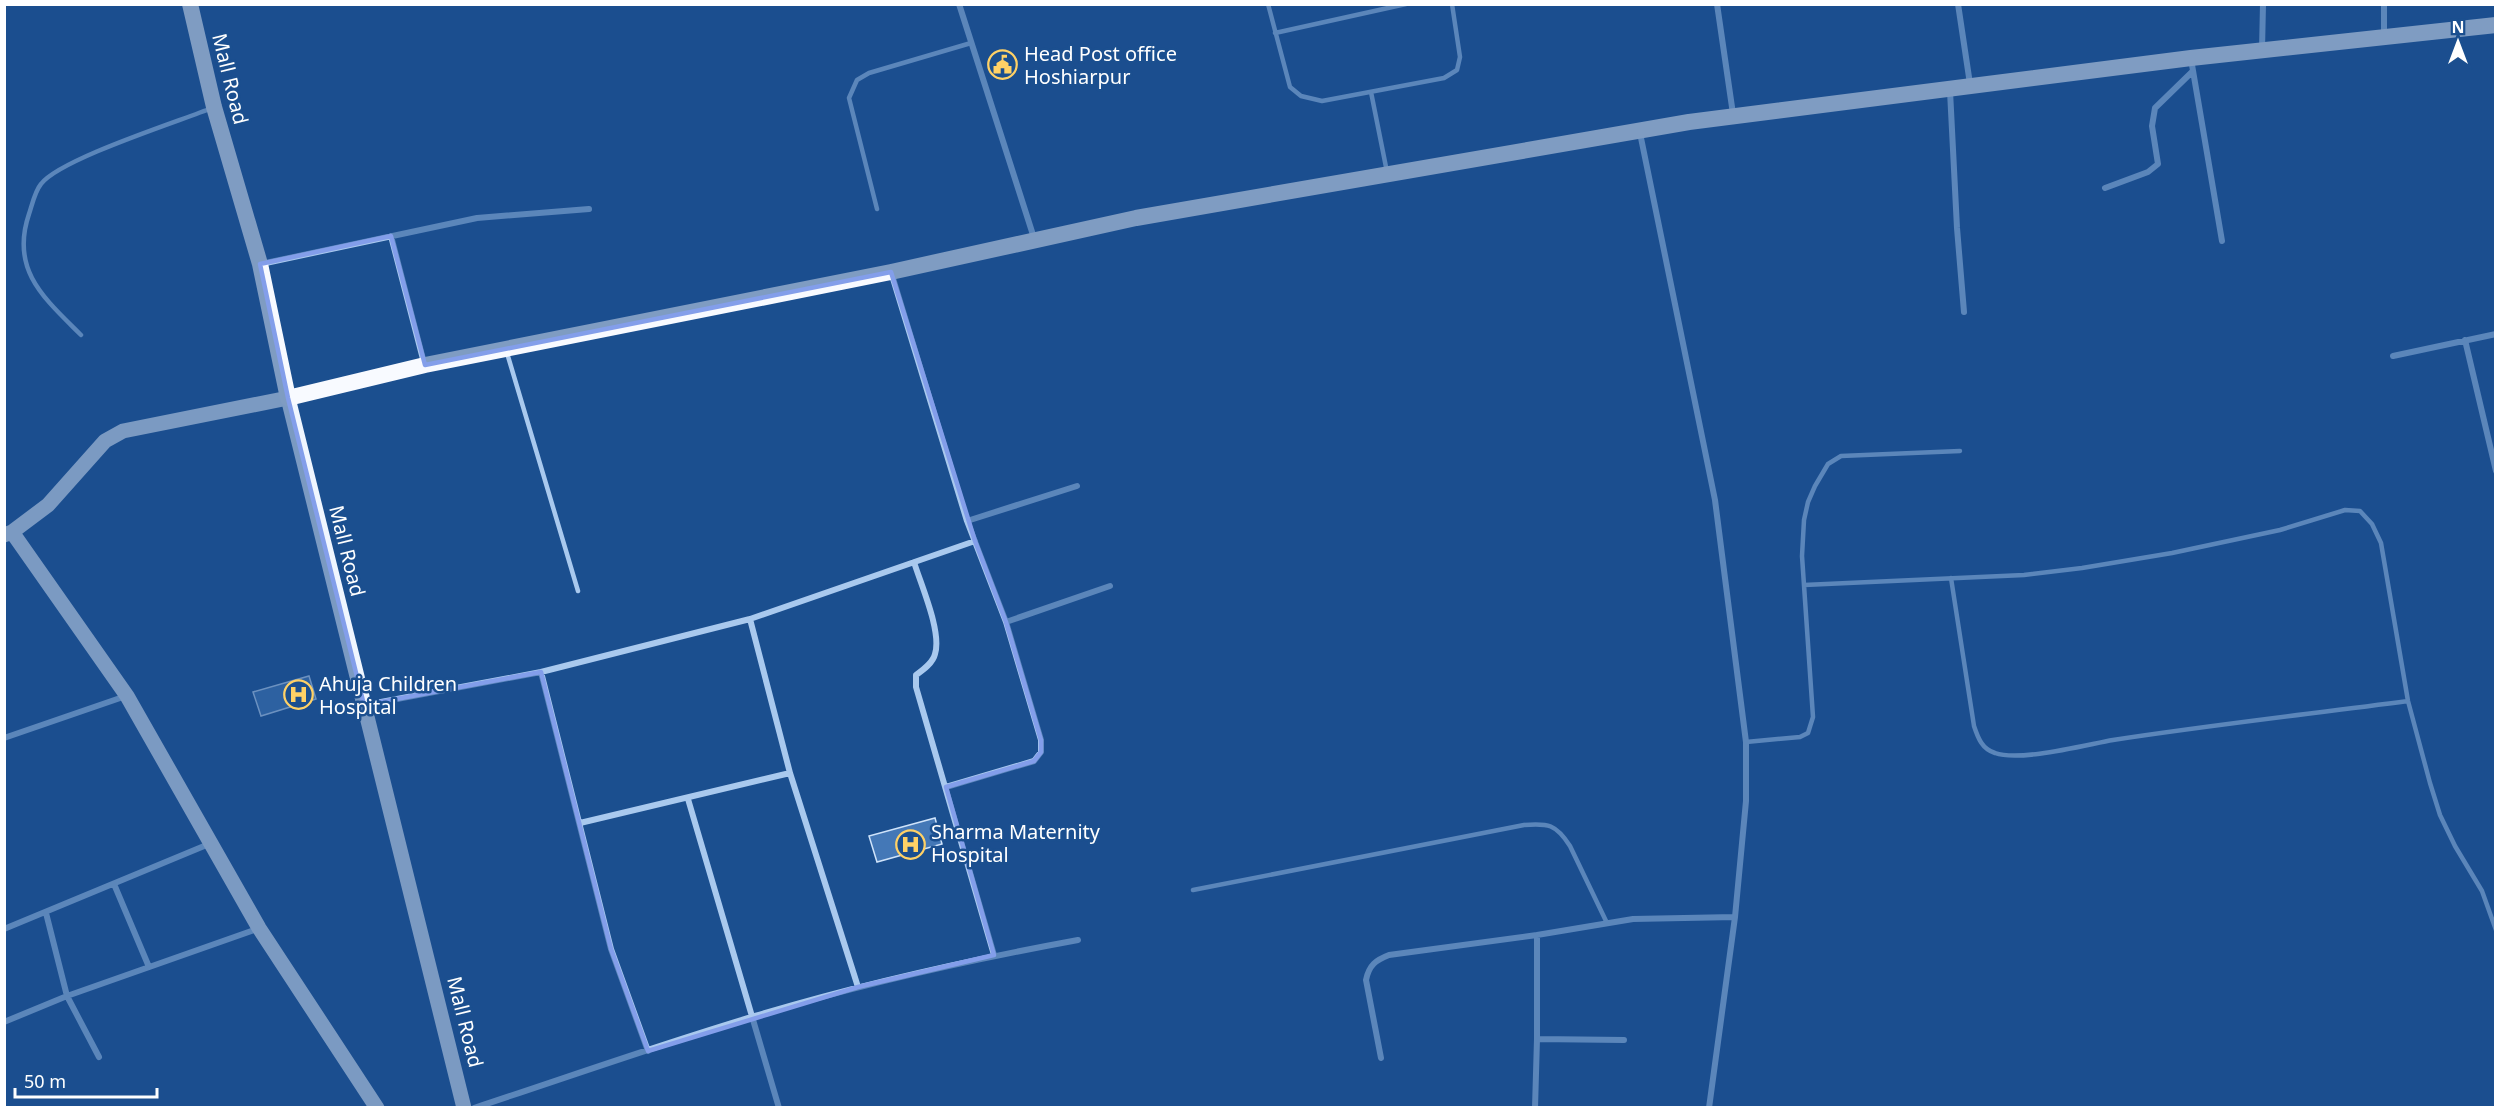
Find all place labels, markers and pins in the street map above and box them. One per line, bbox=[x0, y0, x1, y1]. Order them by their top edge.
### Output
place label: Head Post office Hoshiarpur bbox=[1024, 40, 1177, 90]
public building icon: Head Post office Hoshiarpur bbox=[987, 49, 1019, 81]
place label: Ahuja Children Hospital bbox=[319, 670, 457, 720]
hospital icon: Ahuja Children Hospital bbox=[282, 679, 314, 711]
place label: Sharma Maternity Hospital bbox=[931, 818, 1101, 868]
hospital icon: Sharma Maternity Hospital bbox=[894, 828, 926, 860]

